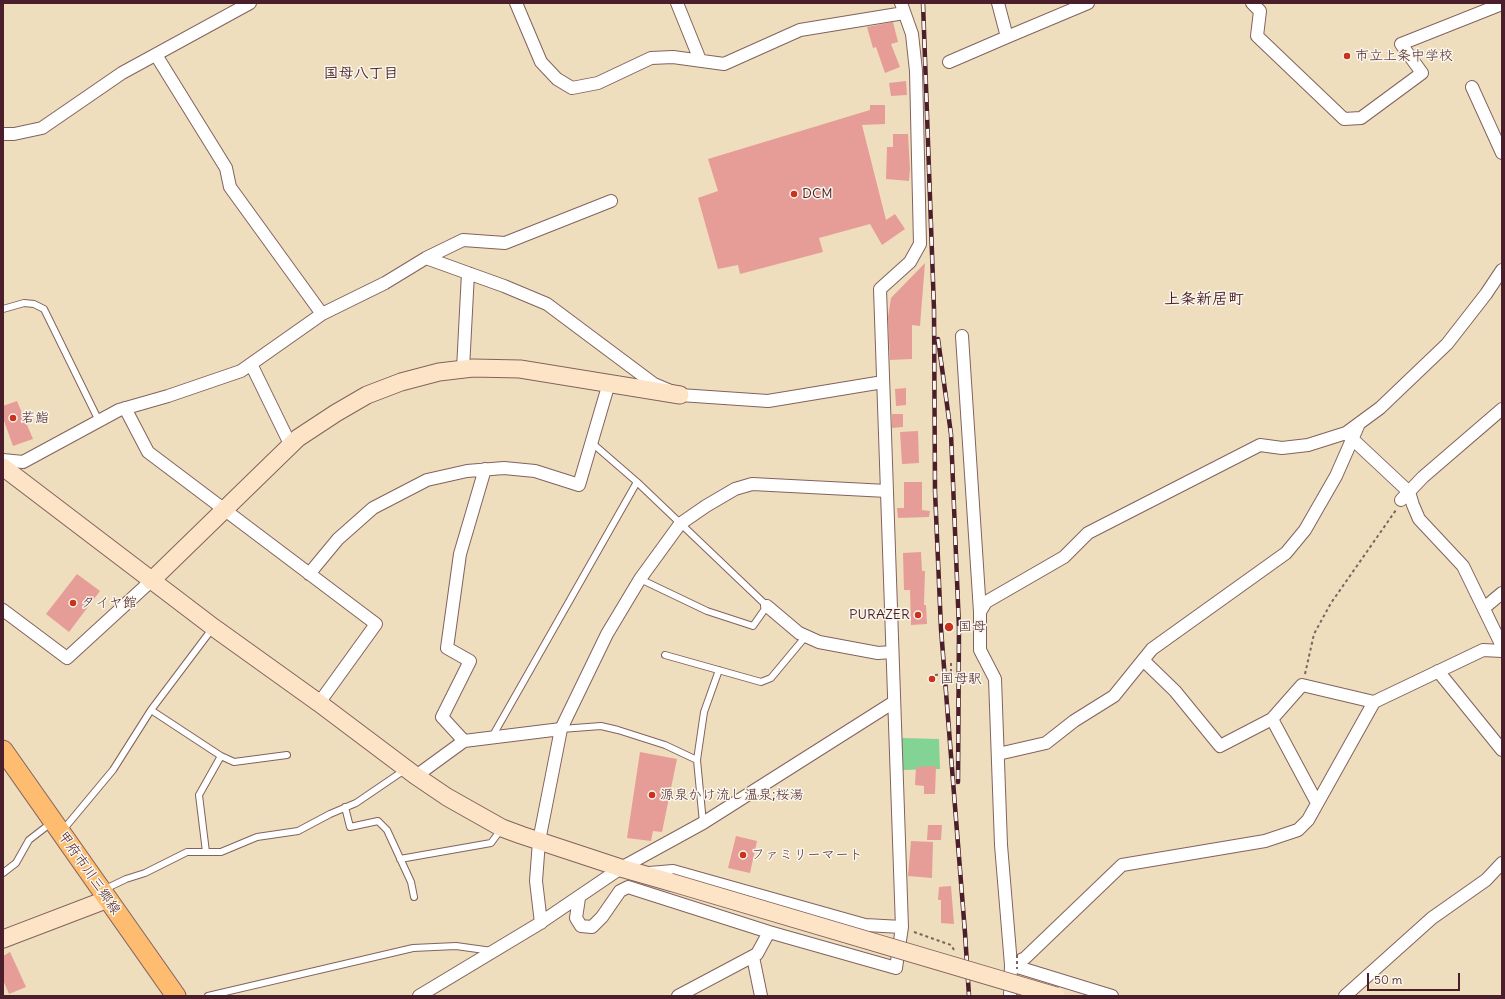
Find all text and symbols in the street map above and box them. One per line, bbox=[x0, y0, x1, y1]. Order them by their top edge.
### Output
place label: 市立上条中学校 bbox=[1355, 48, 1453, 64]
marker: 市立上条中学校 bbox=[1342, 51, 1352, 61]
district label: 国母八丁目 bbox=[324, 65, 398, 83]
place label: DCM bbox=[802, 186, 833, 202]
marker: DCM bbox=[789, 189, 799, 199]
district label: 上条新居町 bbox=[1164, 289, 1244, 309]
place label: 若鮨 bbox=[21, 410, 49, 426]
marker: 若鮨 bbox=[8, 413, 18, 423]
place label: タイヤ館 bbox=[81, 595, 137, 611]
marker: タイヤ館 bbox=[68, 598, 78, 608]
place label: PURAZER bbox=[849, 607, 910, 623]
marker: PURAZER bbox=[913, 610, 923, 620]
place label: 国母 bbox=[958, 619, 986, 635]
marker: 国母 bbox=[943, 621, 955, 633]
place label: 国母駅 bbox=[940, 671, 982, 687]
marker: 国母駅 bbox=[927, 674, 937, 684]
place label: 源泉かけ流し温泉;桜湯 bbox=[660, 787, 803, 803]
marker: 源泉かけ流し温泉;桜湯 bbox=[647, 790, 657, 800]
street label: 甲府市川三郷線 bbox=[54, 828, 124, 918]
place label: ファミリーマート bbox=[751, 847, 863, 863]
marker: ファミリーマート bbox=[738, 850, 748, 860]
scale bar bbox=[1369, 965, 1462, 991]
text: 50 m bbox=[1374, 972, 1402, 987]

